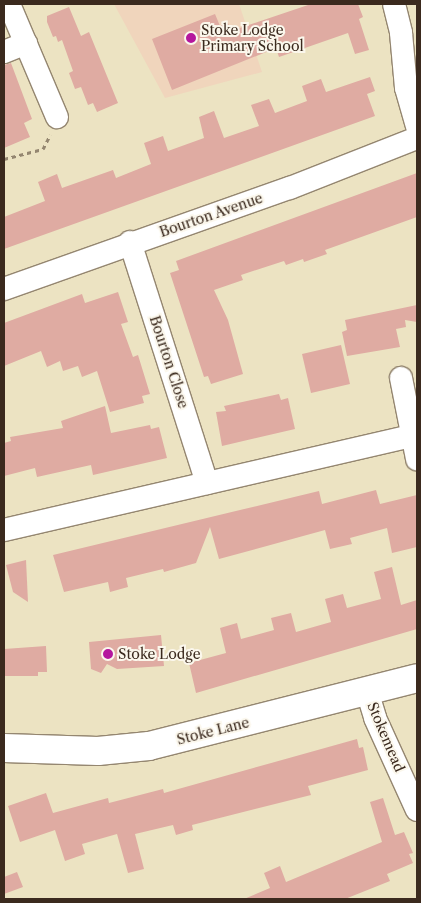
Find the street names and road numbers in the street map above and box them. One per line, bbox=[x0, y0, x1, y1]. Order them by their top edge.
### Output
street label: Bourton Avenue bbox=[157, 189, 265, 241]
street label: Bourton Close bbox=[146, 314, 192, 410]
street label: Stokemead bbox=[364, 700, 408, 774]
street label: Stoke Lane bbox=[175, 714, 251, 748]

